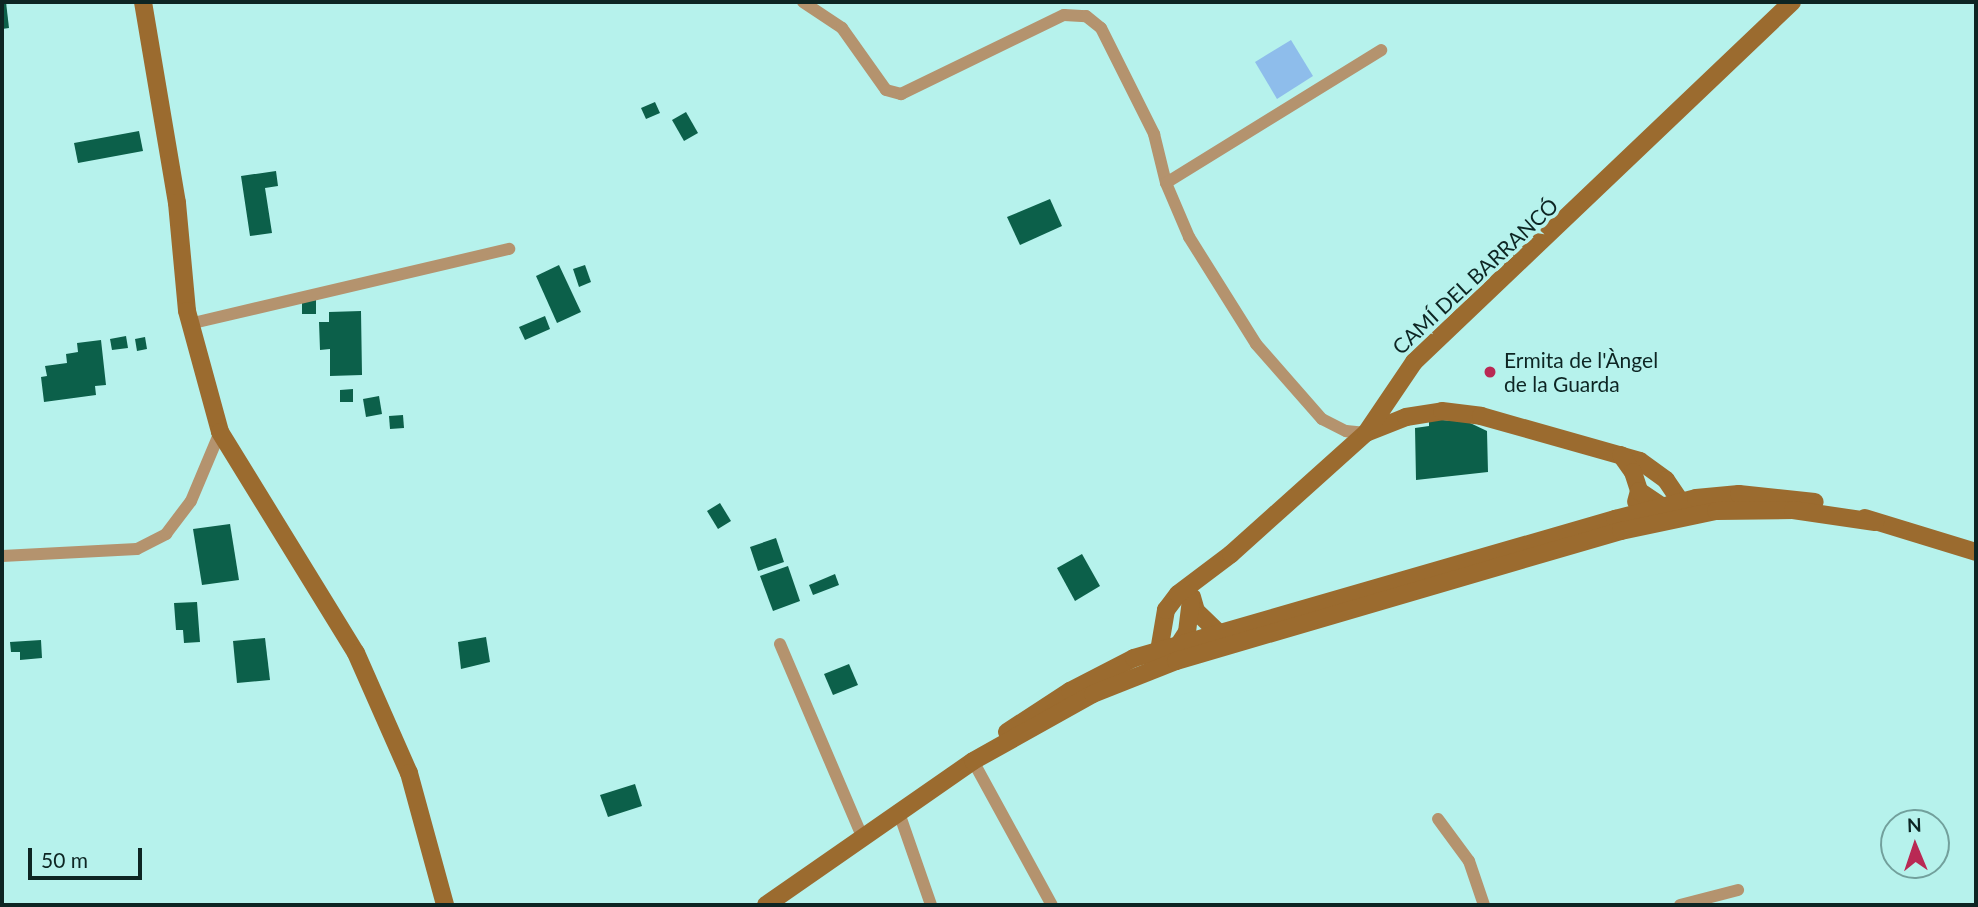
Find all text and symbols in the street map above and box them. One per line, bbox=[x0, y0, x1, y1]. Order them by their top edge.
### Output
street label: CAMÍ DEL BARRANCÓ bbox=[1387, 192, 1563, 360]
place label: Ermita de l'Àngel de la Guarda bbox=[1504, 347, 1658, 397]
marker: Ermita de l'Àngel de la Guarda bbox=[1482, 364, 1498, 380]
north arrow bbox=[1880, 809, 1950, 879]
text: N bbox=[1907, 813, 1922, 836]
scale bar bbox=[32, 834, 145, 878]
text: 50 m bbox=[41, 847, 88, 872]

